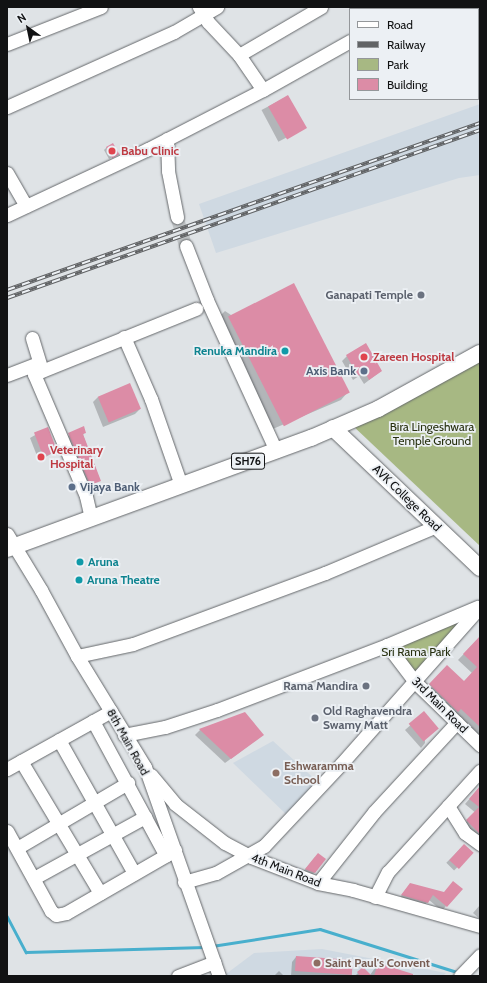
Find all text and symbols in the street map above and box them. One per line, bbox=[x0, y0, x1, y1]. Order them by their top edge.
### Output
north arrow bbox=[8, 8, 48, 48]
legend bbox=[349, 8, 479, 100]
text: N bbox=[14, 10, 29, 26]
text: Road bbox=[387, 17, 413, 32]
text: Railway bbox=[387, 37, 425, 52]
text: Park bbox=[387, 57, 409, 72]
text: Building bbox=[387, 77, 428, 92]
place label: Babu Clinic bbox=[121, 144, 179, 158]
marker: Babu Clinic bbox=[106, 145, 118, 157]
place label: Ganapati Temple bbox=[325, 288, 413, 302]
marker: Ganapati Temple bbox=[416, 290, 426, 300]
place label: Renuka Mandira bbox=[194, 344, 277, 358]
marker: Renuka Mandira bbox=[280, 346, 290, 356]
place label: Zareen Hospital bbox=[373, 350, 454, 364]
marker: Zareen Hospital bbox=[358, 351, 370, 363]
place label: Axis Bank bbox=[306, 364, 356, 378]
marker: Axis Bank bbox=[359, 366, 369, 376]
park label: Bira Lingeshwara Temple Ground bbox=[390, 420, 474, 448]
place label: Veterinary Hospital bbox=[50, 443, 103, 471]
marker: Veterinary Hospital bbox=[35, 451, 47, 463]
road number: SH76 bbox=[231, 452, 265, 470]
street label: AVK College Road bbox=[370, 462, 444, 534]
place label: Vijaya Bank bbox=[80, 480, 140, 494]
marker: Vijaya Bank bbox=[67, 482, 77, 492]
place label: Aruna bbox=[88, 555, 119, 569]
marker: Aruna bbox=[75, 557, 85, 567]
place label: Aruna Theatre bbox=[87, 573, 160, 587]
marker: Aruna Theatre bbox=[74, 575, 84, 585]
park label: Sri Rama Park bbox=[381, 645, 451, 659]
street label: 3rd Main Road bbox=[409, 674, 471, 736]
place label: Rama Mandira bbox=[283, 679, 358, 693]
marker: Rama Mandira bbox=[361, 681, 371, 691]
place label: Old Raghavendra Swamy Matt bbox=[323, 704, 412, 732]
street label: 8th Main Road bbox=[104, 706, 152, 778]
marker: Old Raghavendra Swamy Matt bbox=[310, 713, 320, 723]
place label: Eshwaramma School bbox=[284, 759, 354, 787]
marker: Eshwaramma School bbox=[271, 768, 281, 778]
street label: 4th Main Road bbox=[249, 850, 323, 890]
place label: Saint Paul's Convent bbox=[325, 956, 430, 970]
marker: Saint Paul's Convent bbox=[312, 958, 322, 968]

